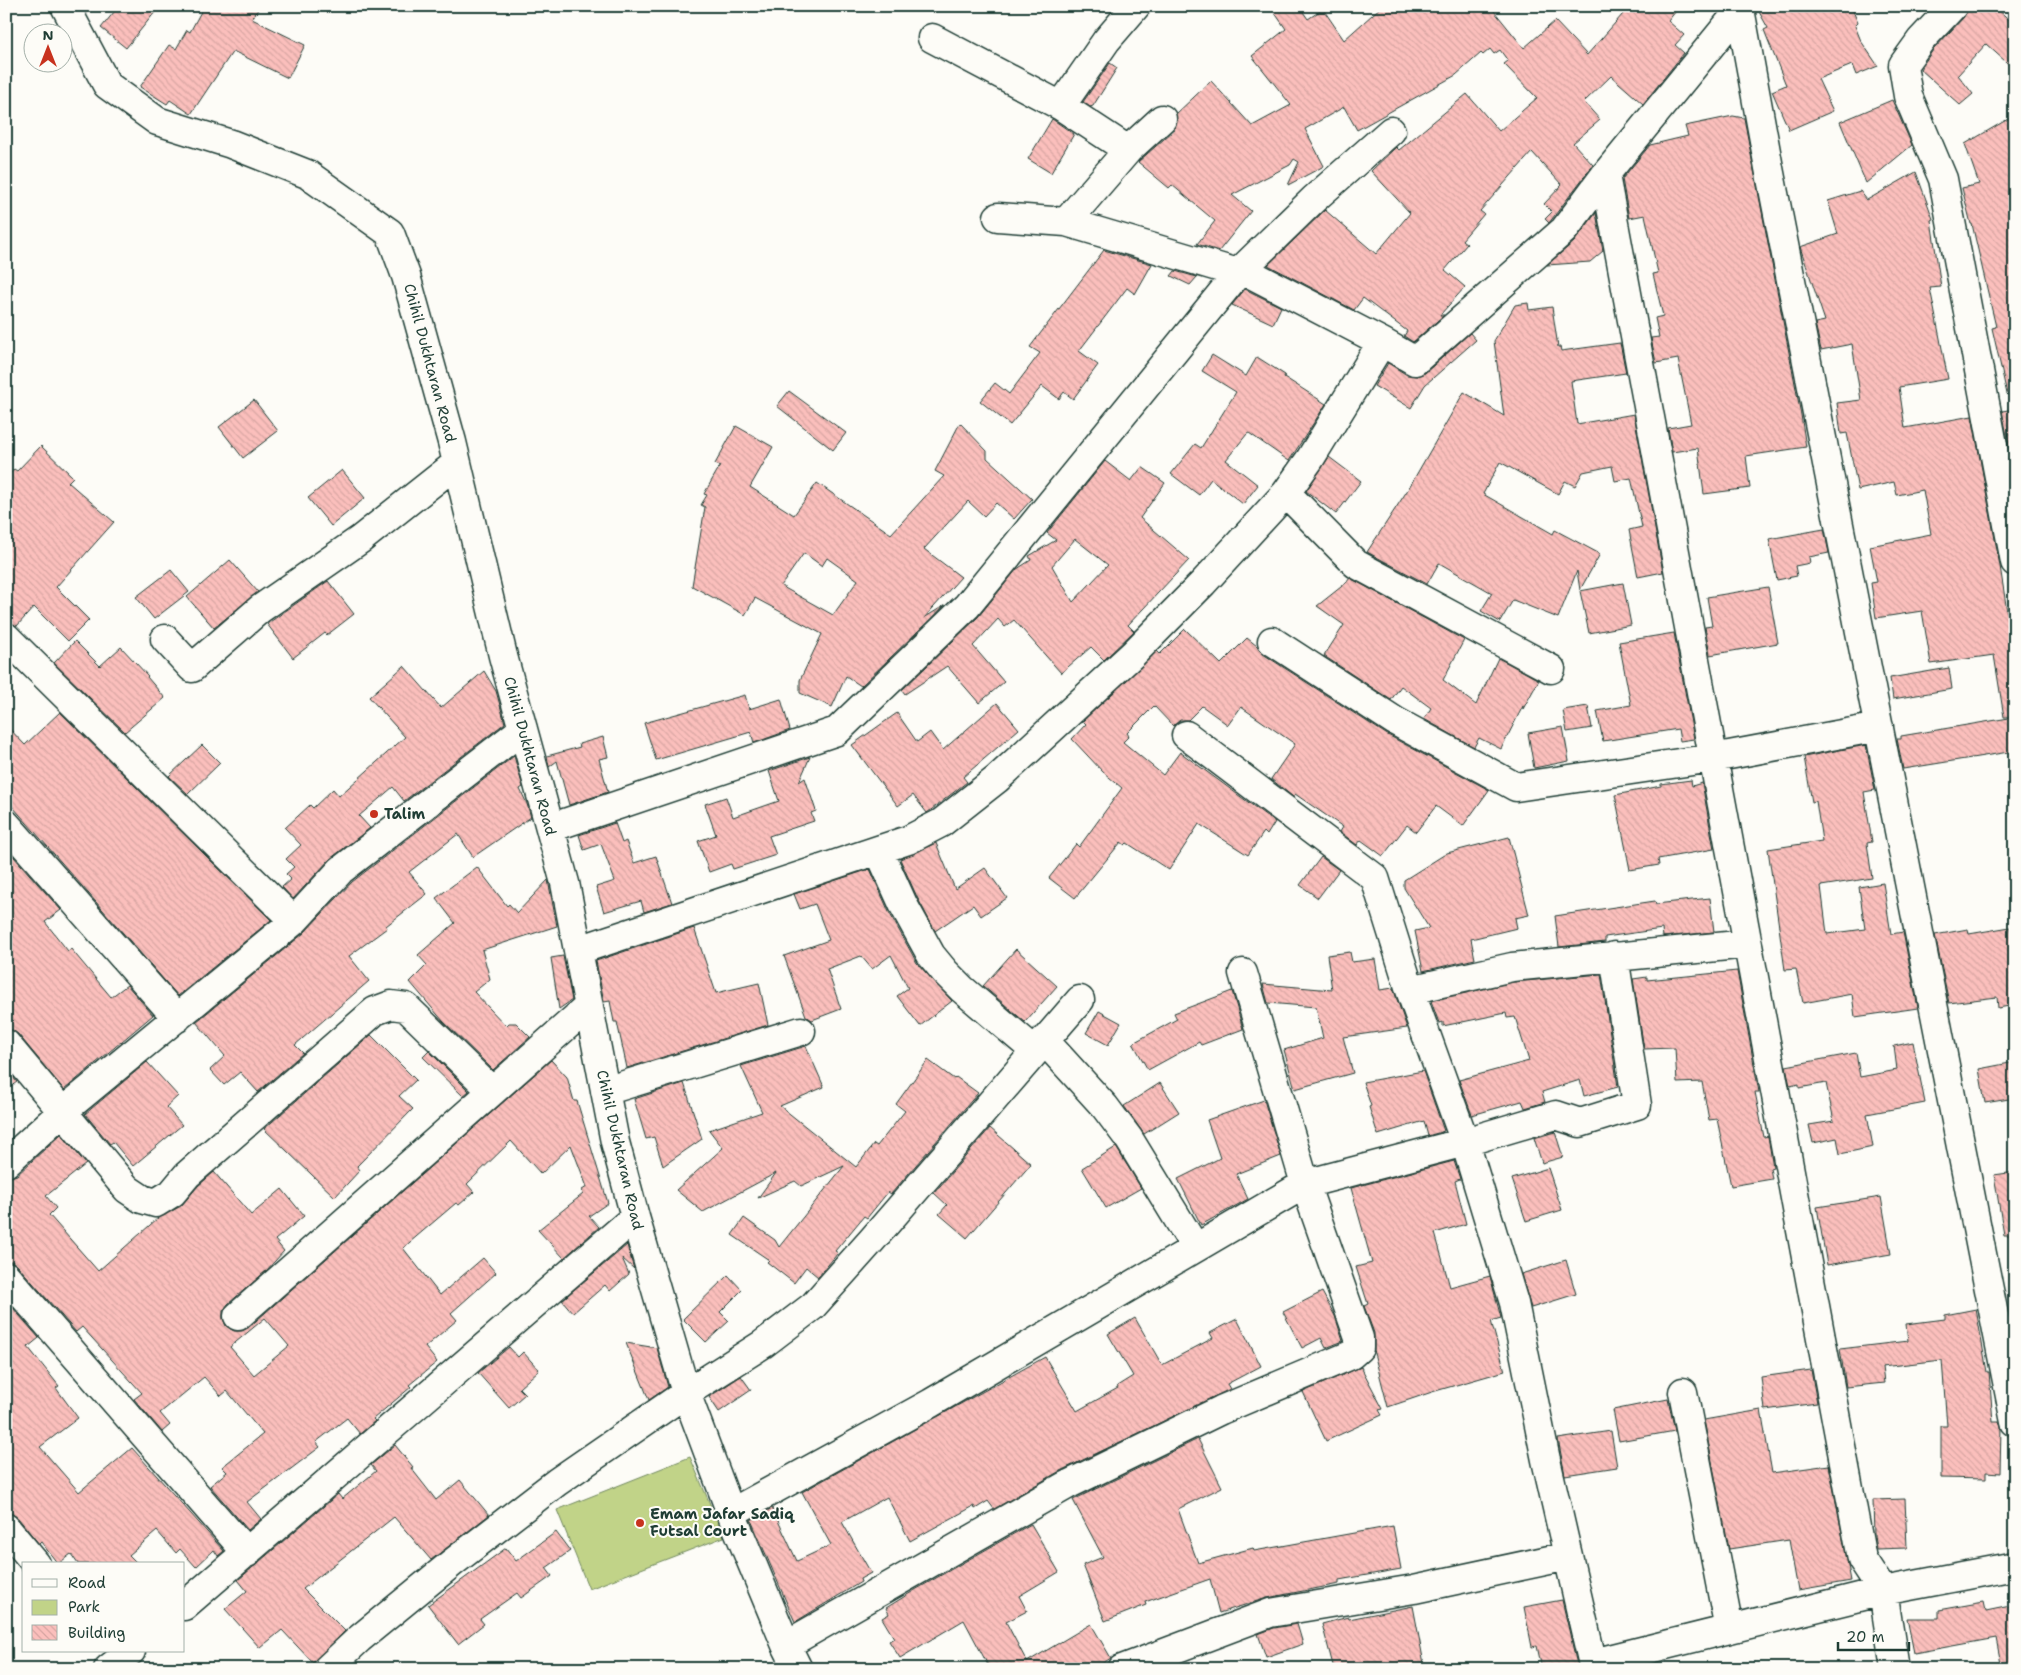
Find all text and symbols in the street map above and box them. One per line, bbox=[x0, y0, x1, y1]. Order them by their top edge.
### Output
north arrow bbox=[22, 22, 72, 72]
text: N bbox=[42, 26, 54, 44]
street label: Chihil Dukhtaran Road bbox=[399, 281, 461, 445]
street label: Chihil Dukhtaran Road bbox=[499, 674, 561, 838]
place label: Talim bbox=[384, 804, 425, 824]
marker: Talim bbox=[368, 808, 380, 820]
street label: Chihil Dukhtaran Road bbox=[592, 1068, 648, 1232]
place label: Emam Jafar Sadiq Futsal Court bbox=[650, 1504, 795, 1541]
marker: Emam Jafar Sadiq Futsal Court bbox=[634, 1517, 646, 1529]
legend bbox=[22, 1562, 185, 1652]
text: Road bbox=[68, 1573, 106, 1593]
text: Park bbox=[68, 1597, 100, 1617]
scale bar bbox=[1838, 1620, 1910, 1652]
text: Building bbox=[68, 1623, 125, 1643]
text: 20 m bbox=[1846, 1627, 1885, 1647]

